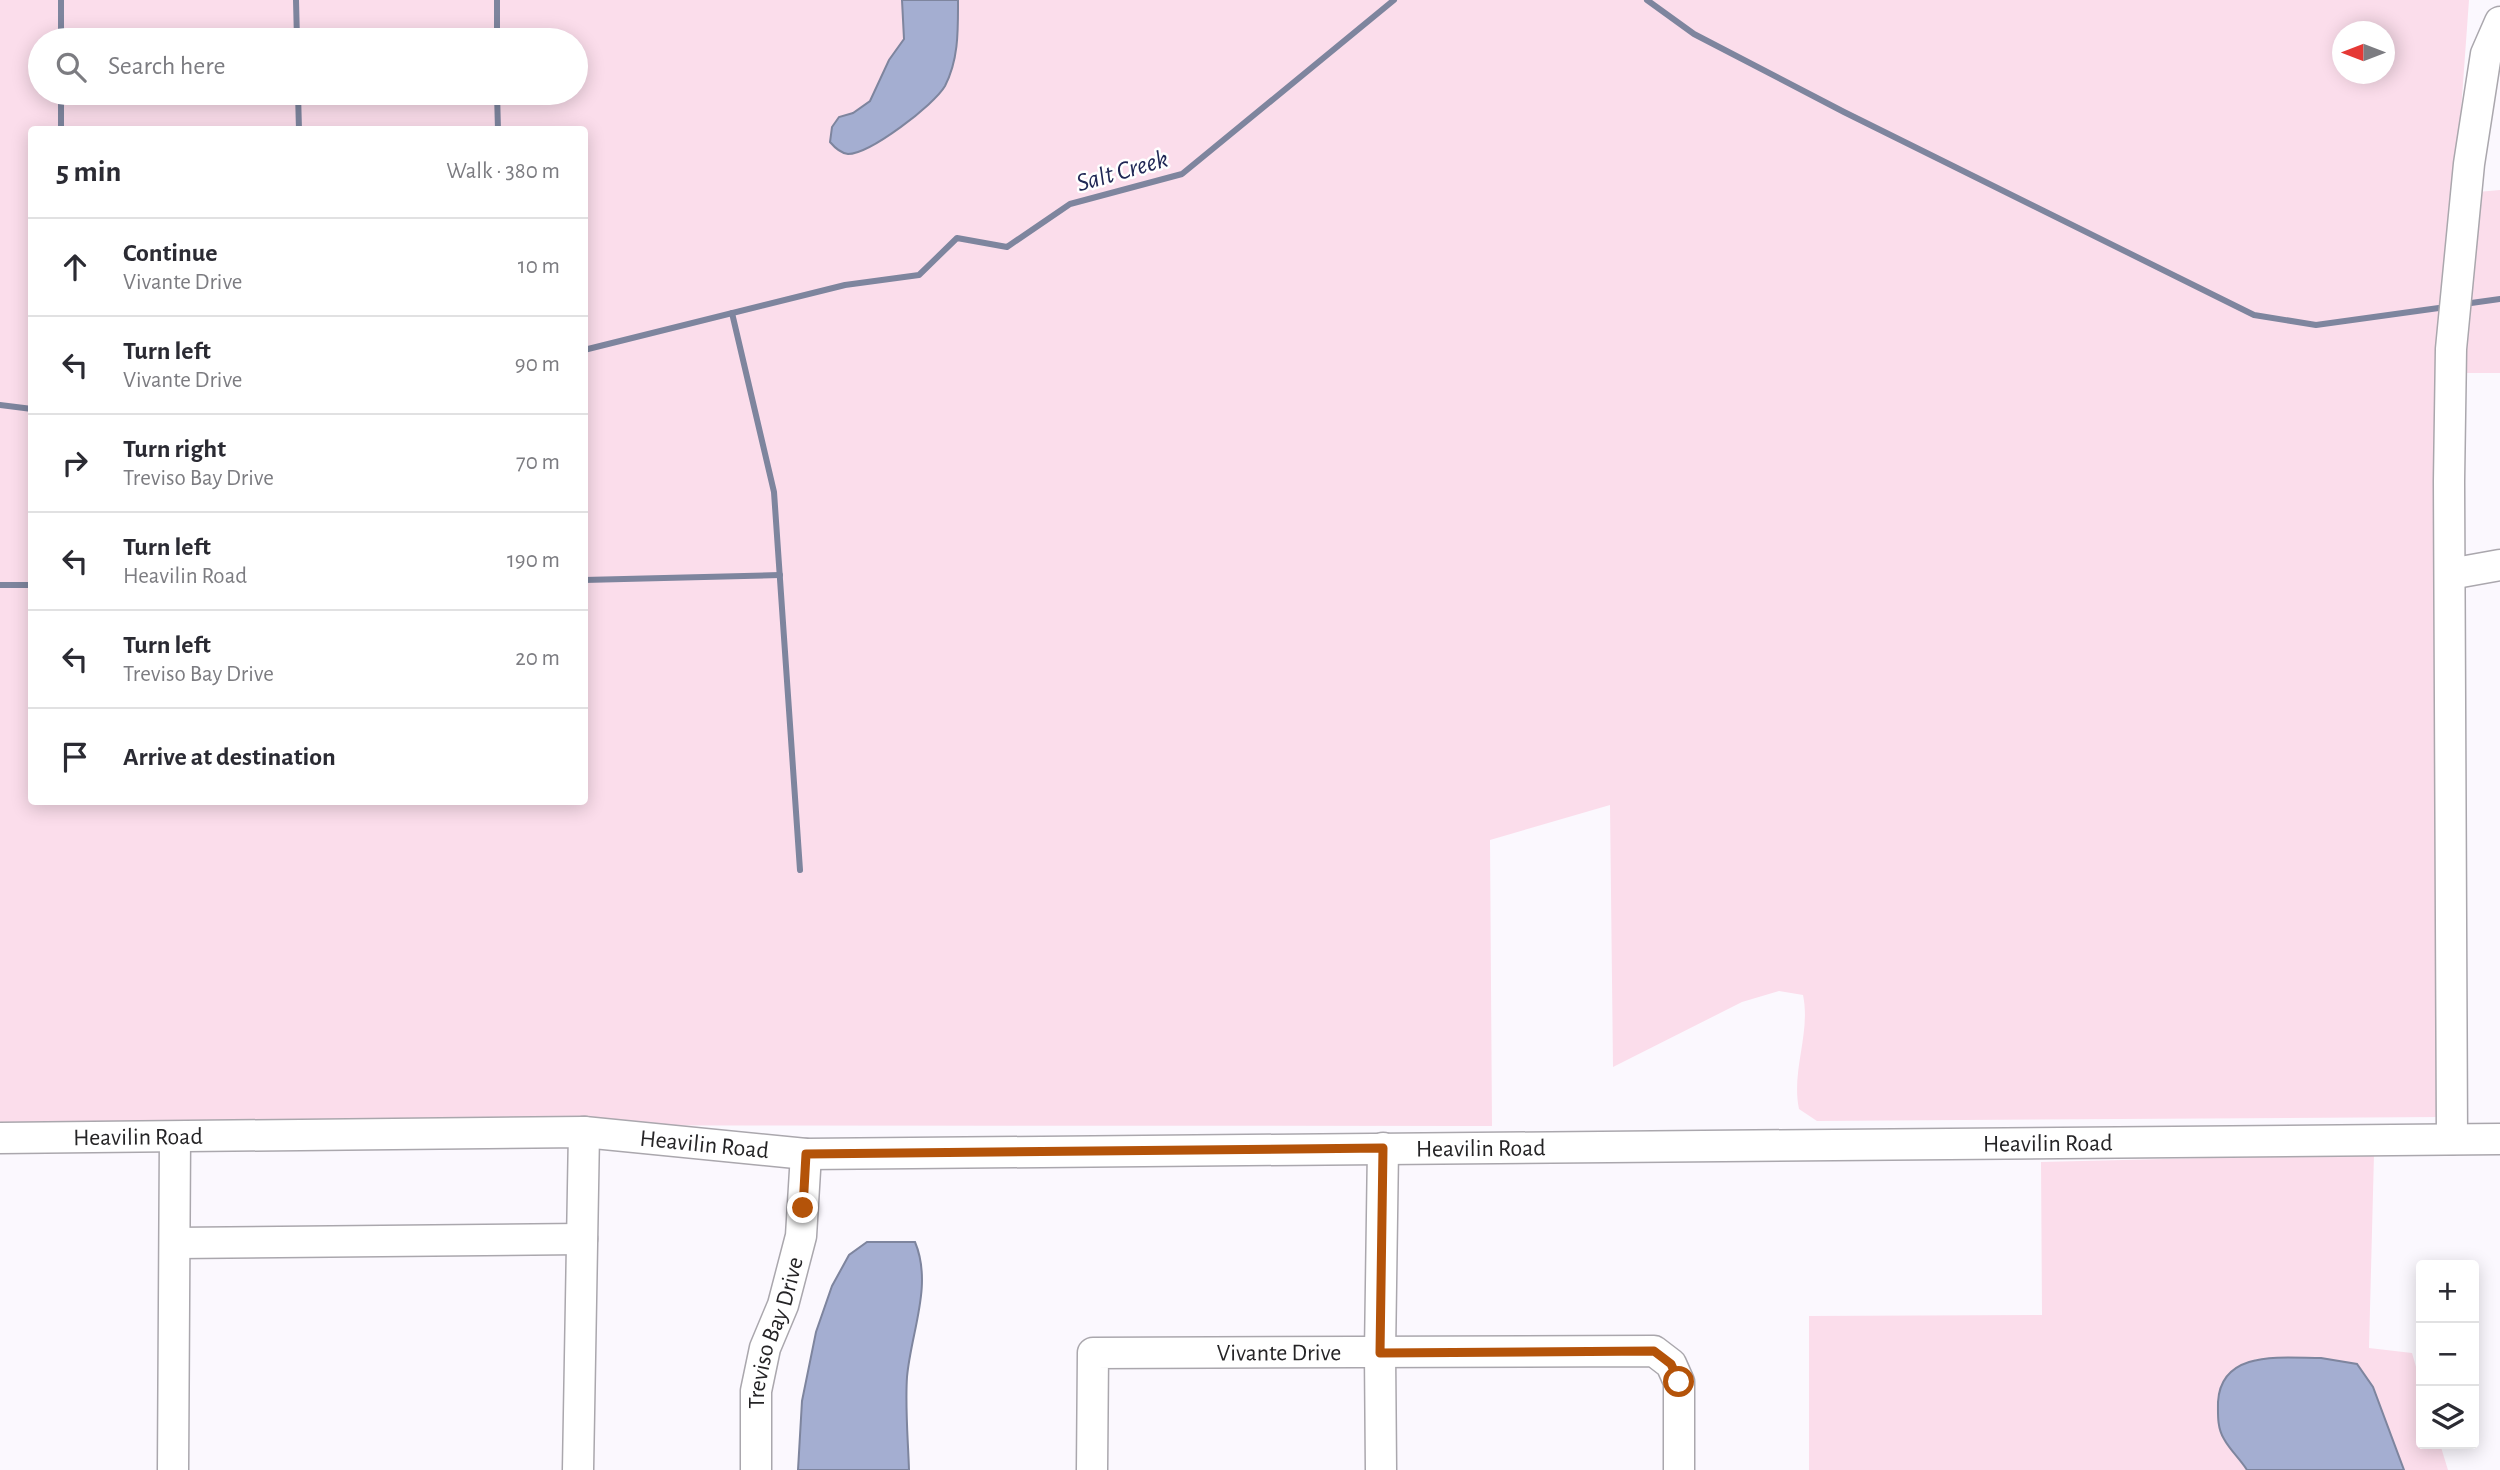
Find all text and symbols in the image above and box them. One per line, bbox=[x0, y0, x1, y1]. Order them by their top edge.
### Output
north arrow bbox=[2332, 21, 2395, 84]
search box bbox=[28, 28, 588, 105]
icon: search bbox=[52, 48, 90, 86]
text: Search here bbox=[108, 53, 226, 79]
water label: Salt Creek bbox=[1073, 146, 1171, 196]
text: 5 min bbox=[56, 157, 121, 187]
text: Walk · 380 m bbox=[446, 160, 560, 183]
text: Continue bbox=[123, 240, 218, 266]
icon: ahead bbox=[56, 248, 94, 286]
text: 10 m bbox=[518, 255, 560, 278]
text: Vivante Drive bbox=[123, 271, 242, 294]
text: Turn left bbox=[123, 338, 211, 364]
icon: left bbox=[56, 346, 94, 384]
text: 90 m bbox=[515, 353, 560, 376]
text: Vivante Drive bbox=[123, 369, 242, 392]
text: Turn right bbox=[123, 436, 226, 462]
icon: right bbox=[56, 444, 94, 482]
text: 70 m bbox=[516, 451, 560, 474]
text: Treviso Bay Drive bbox=[123, 467, 274, 490]
text: Turn left bbox=[123, 534, 211, 560]
icon: left bbox=[56, 542, 94, 580]
text: 190 m bbox=[507, 549, 560, 572]
text: Heavilin Road bbox=[123, 565, 247, 588]
text: Turn left bbox=[123, 632, 211, 658]
icon: left bbox=[56, 640, 94, 678]
text: 20 m bbox=[515, 647, 560, 670]
text: Treviso Bay Drive bbox=[123, 663, 274, 686]
icon: arrive bbox=[56, 738, 94, 776]
text: Arrive at destination bbox=[123, 744, 336, 770]
street label: Heavilin Road bbox=[73, 1125, 203, 1150]
street label: Heavilin Road bbox=[639, 1127, 770, 1163]
street label: Heavilin Road bbox=[1983, 1131, 2113, 1157]
street label: Heavilin Road bbox=[1416, 1136, 1546, 1162]
route end bbox=[787, 1192, 818, 1223]
street label: Treviso Bay Drive bbox=[745, 1255, 808, 1409]
map controls bbox=[2416, 1260, 2479, 1449]
button: + bbox=[2416, 1260, 2479, 1323]
button: − bbox=[2416, 1323, 2479, 1386]
street label: Vivante Drive bbox=[1217, 1341, 1341, 1366]
route start bbox=[1663, 1366, 1694, 1397]
button: layers bbox=[2416, 1386, 2479, 1449]

